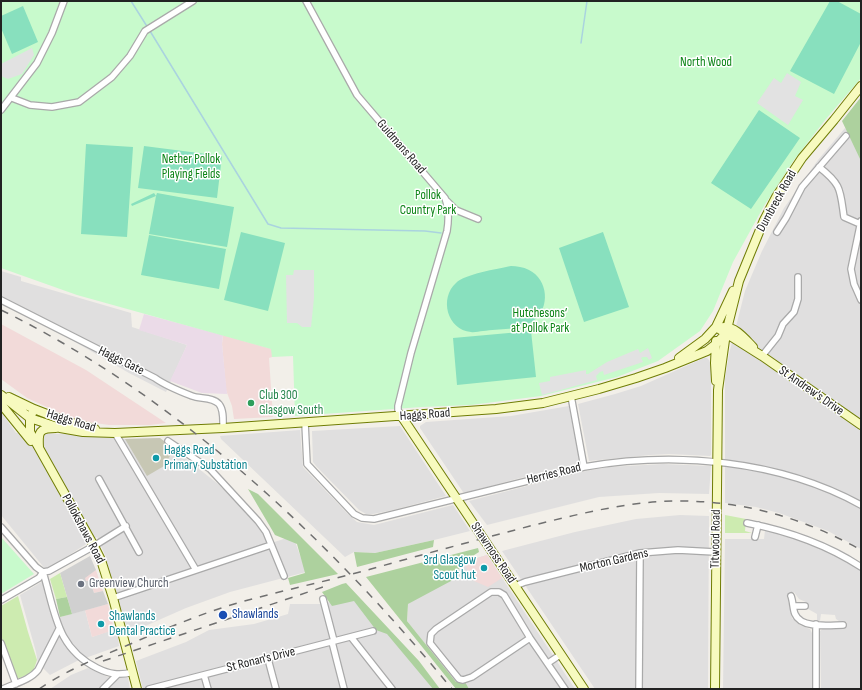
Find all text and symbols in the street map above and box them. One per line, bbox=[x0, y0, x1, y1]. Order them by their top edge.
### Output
park label: North Wood bbox=[680, 55, 732, 71]
street label: Guidmans Road bbox=[373, 117, 429, 177]
park label: Nether Pollok Playing Fields bbox=[162, 152, 220, 183]
street label: Dumbreck Road bbox=[754, 167, 800, 235]
park label: Pollok Country Park bbox=[400, 188, 456, 219]
park label: Hutchesons’ at Pollok Park bbox=[511, 306, 569, 337]
street label: Haggs Gate bbox=[95, 343, 147, 379]
street label: St Andrew's Drive bbox=[775, 363, 847, 419]
place label: Club 300 Glasgow South bbox=[259, 388, 323, 419]
marker: Club 300 Glasgow South bbox=[246, 398, 256, 408]
street label: Haggs Road bbox=[399, 405, 451, 425]
street label: Haggs Road bbox=[45, 406, 97, 436]
place label: Haggs Road Primary Substation bbox=[164, 443, 247, 474]
marker: Haggs Road Primary Substation bbox=[151, 453, 161, 463]
street label: Herries Road bbox=[525, 460, 583, 488]
street label: Pollokshaws Road bbox=[58, 491, 108, 567]
street label: Titwood Road bbox=[708, 509, 724, 569]
street label: Shawmoss Road bbox=[467, 520, 519, 586]
street label: Morton Gardens bbox=[578, 546, 650, 576]
place label: 3rd Glasgow Scout hut bbox=[423, 553, 476, 584]
marker: 3rd Glasgow Scout hut bbox=[479, 563, 489, 573]
place label: Greenview Church bbox=[89, 576, 169, 592]
marker: Greenview Church bbox=[76, 579, 86, 589]
place label: Shawlands bbox=[232, 607, 278, 623]
place label: Shawlands Dental Practice bbox=[109, 609, 176, 640]
marker: Shawlands bbox=[217, 609, 229, 621]
marker: Shawlands Dental Practice bbox=[96, 619, 106, 629]
street label: St Ronan's Drive bbox=[225, 644, 297, 676]

